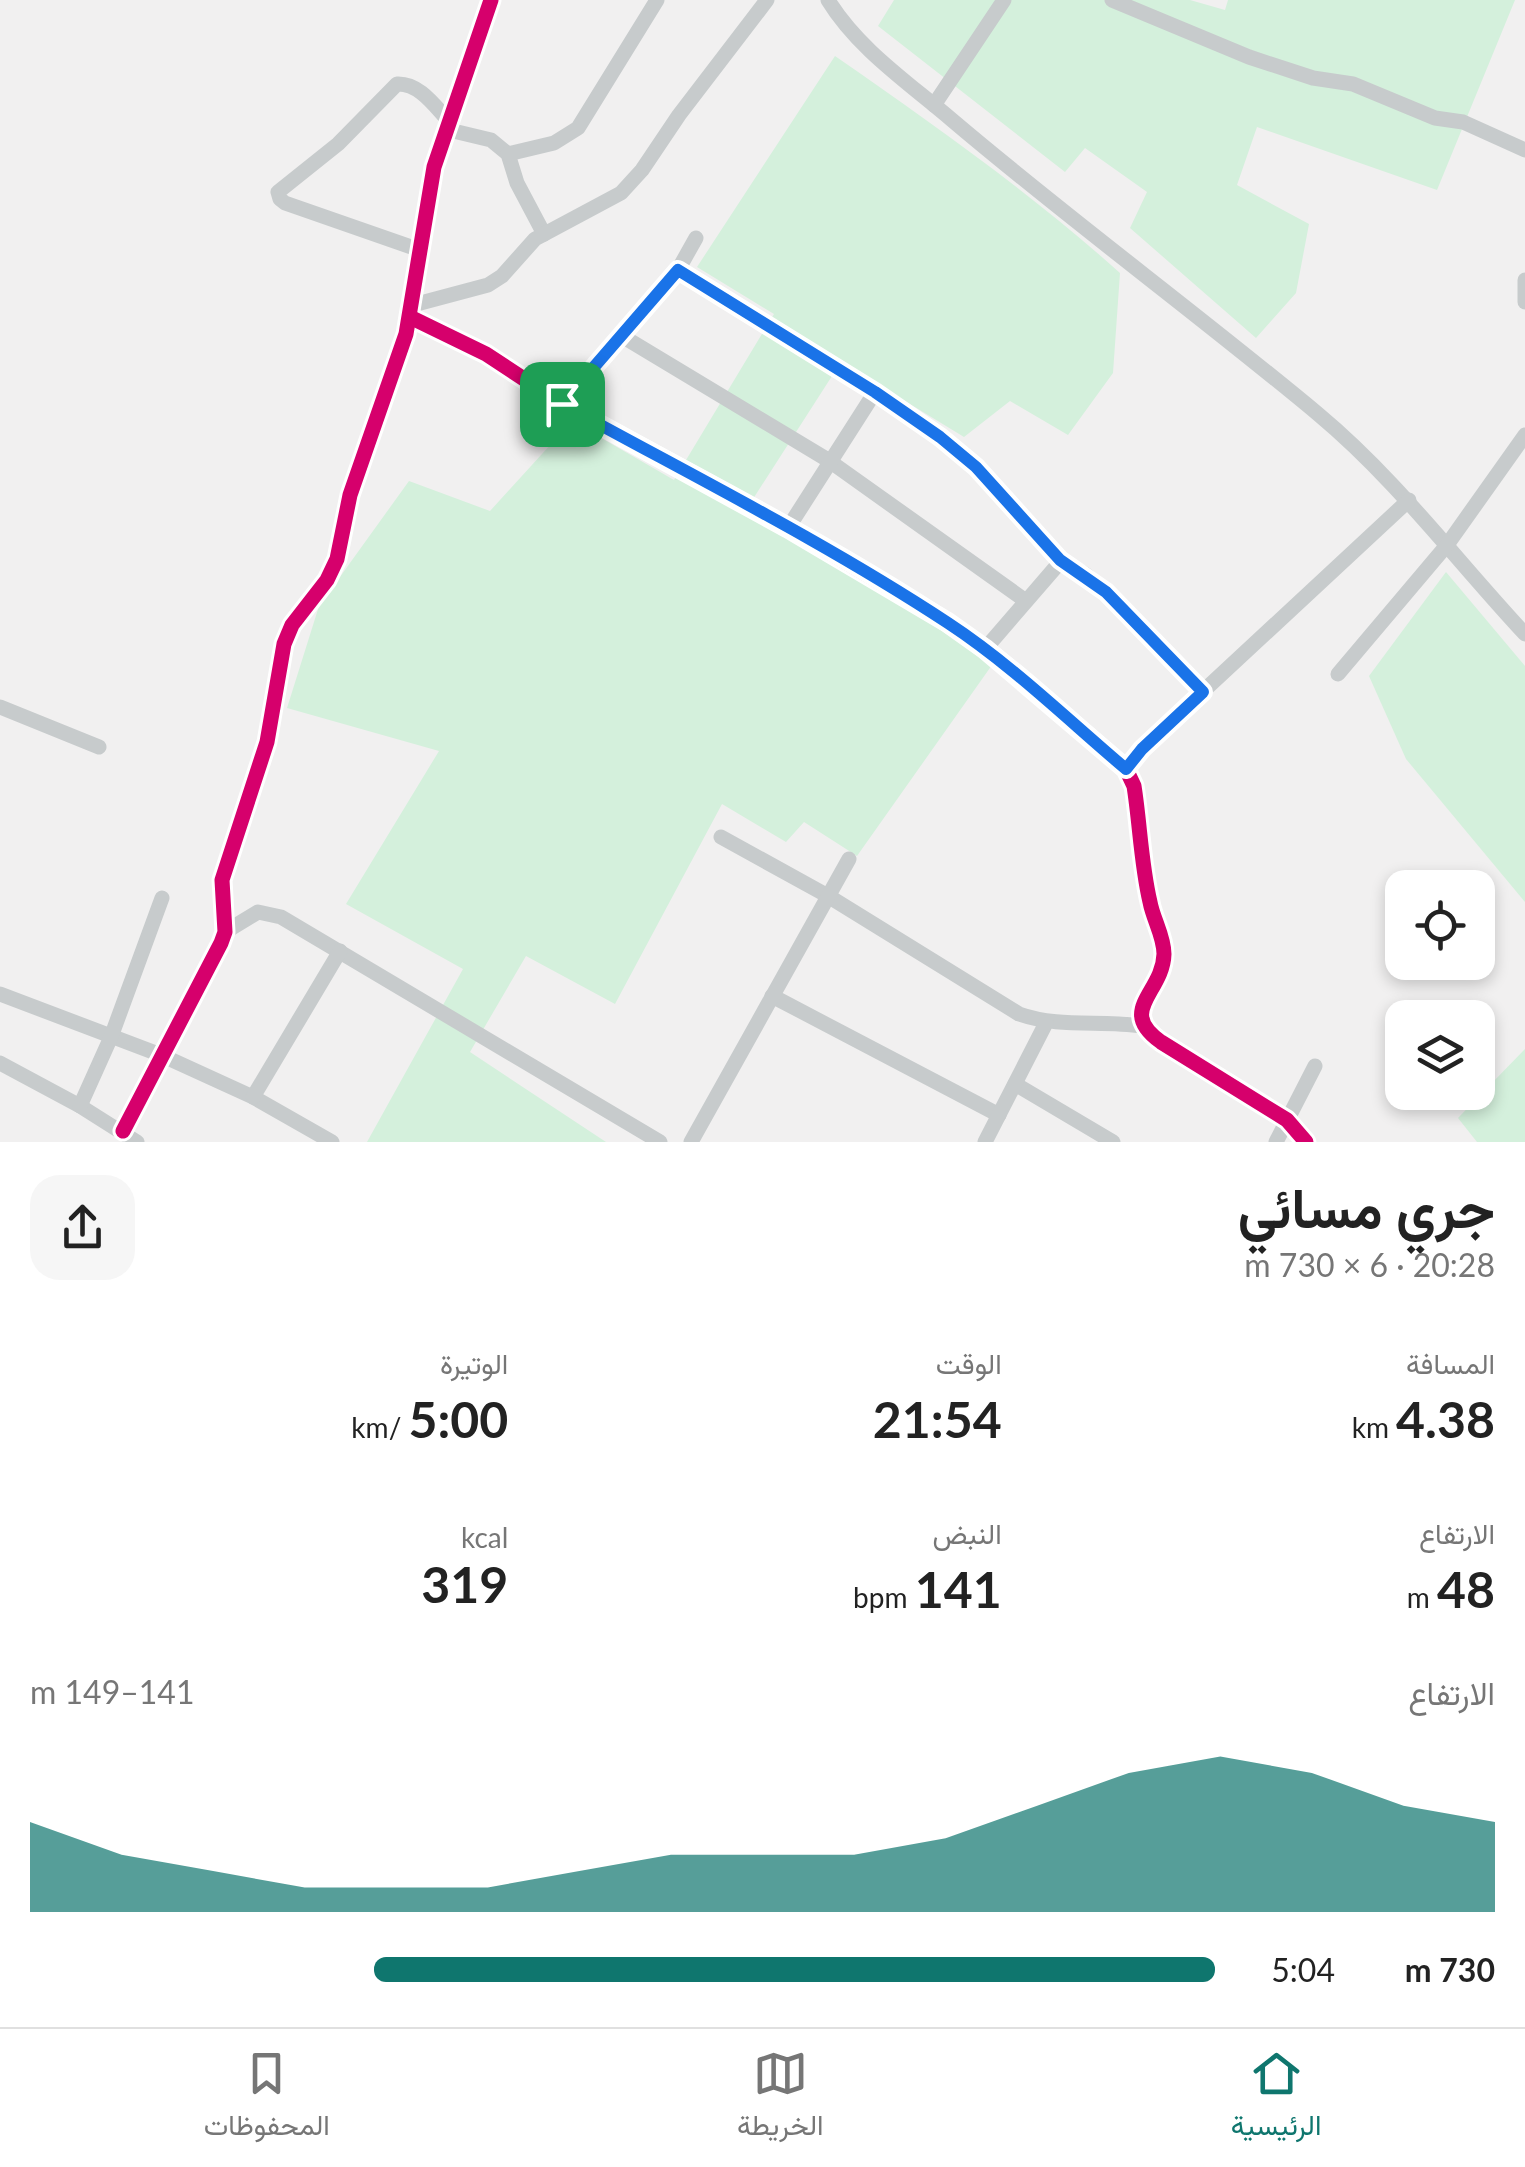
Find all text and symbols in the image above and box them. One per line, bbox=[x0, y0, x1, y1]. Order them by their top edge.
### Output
pin bbox=[520, 362, 605, 447]
icon: arrive bbox=[535, 377, 590, 432]
map controls bbox=[1385, 870, 1495, 1110]
button: locate bbox=[1385, 870, 1495, 980]
button: layers bbox=[1385, 1000, 1495, 1110]
text: جري مسائي bbox=[1238, 1174, 1495, 1240]
button: share bbox=[30, 1175, 135, 1280]
text: 20:28 · 6 × 730 m bbox=[1244, 1245, 1495, 1284]
text: الوتيرة bbox=[440, 1346, 508, 1380]
text: الوقت bbox=[936, 1346, 1002, 1380]
text: المسافة bbox=[1406, 1346, 1495, 1380]
text: 5:00 bbox=[408, 1389, 508, 1449]
text: 21:54 bbox=[873, 1389, 1002, 1449]
text: 4.38 bbox=[1396, 1389, 1495, 1449]
text: /km bbox=[351, 1410, 408, 1444]
text: km bbox=[1352, 1410, 1396, 1444]
text: النبض bbox=[932, 1516, 1002, 1550]
text: الارتفاع bbox=[1419, 1516, 1495, 1550]
text: kcal bbox=[461, 1520, 508, 1554]
text: 319 bbox=[421, 1554, 508, 1614]
text: 141 bbox=[915, 1559, 1002, 1619]
text: 48 bbox=[1437, 1559, 1495, 1619]
text: bpm bbox=[853, 1580, 915, 1614]
text: m bbox=[1407, 1580, 1437, 1614]
text: 141–149 m bbox=[30, 1672, 194, 1711]
text: الارتفاع bbox=[1408, 1673, 1495, 1712]
text: 5:04 bbox=[1271, 1950, 1335, 1989]
text: 730 m bbox=[1405, 1950, 1495, 1989]
tab: المحفوظات bbox=[204, 2046, 330, 2150]
tab: الخريطة bbox=[737, 2046, 824, 2150]
tab: الرئيسية bbox=[1231, 2046, 1321, 2150]

